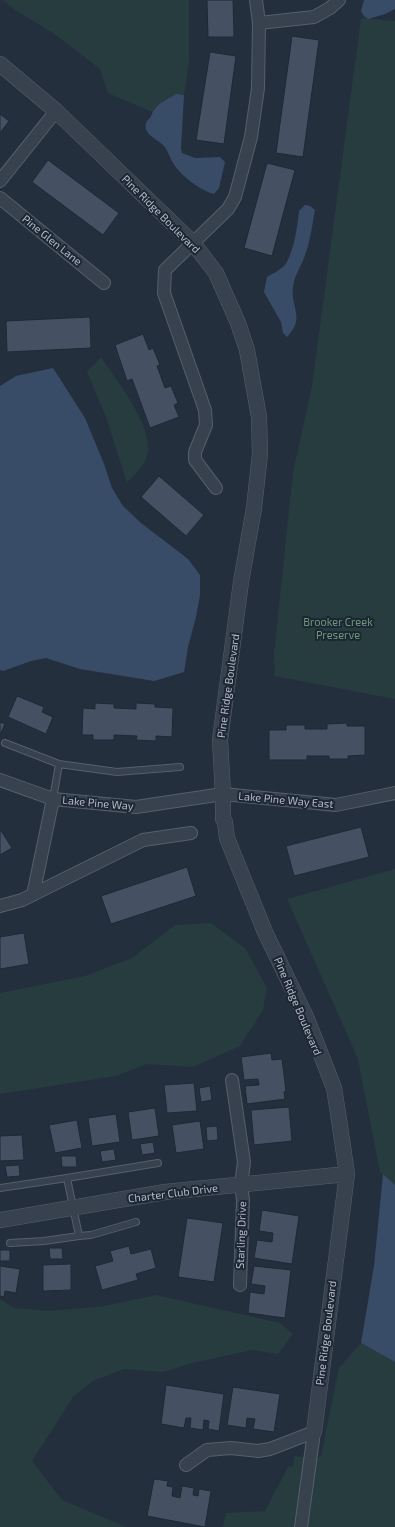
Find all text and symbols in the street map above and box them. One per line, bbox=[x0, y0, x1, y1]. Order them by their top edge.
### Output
street label: Pine Ridge Boulevard bbox=[120, 172, 203, 255]
street label: Pine Glen Lane bbox=[20, 212, 85, 268]
park label: Brooker Creek Preserve bbox=[303, 615, 373, 641]
street label: Pine Ridge Boulevard bbox=[214, 633, 241, 739]
street label: Lake Pine Way East bbox=[238, 789, 334, 810]
street label: Lake Pine Way bbox=[62, 793, 134, 812]
street label: Pine Ridge Boulevard bbox=[272, 955, 325, 1057]
street label: Charter Club Drive bbox=[127, 1181, 219, 1204]
street label: Starling Drive bbox=[233, 1201, 248, 1269]
street label: Pine Ridge Boulevard bbox=[313, 1280, 338, 1386]

